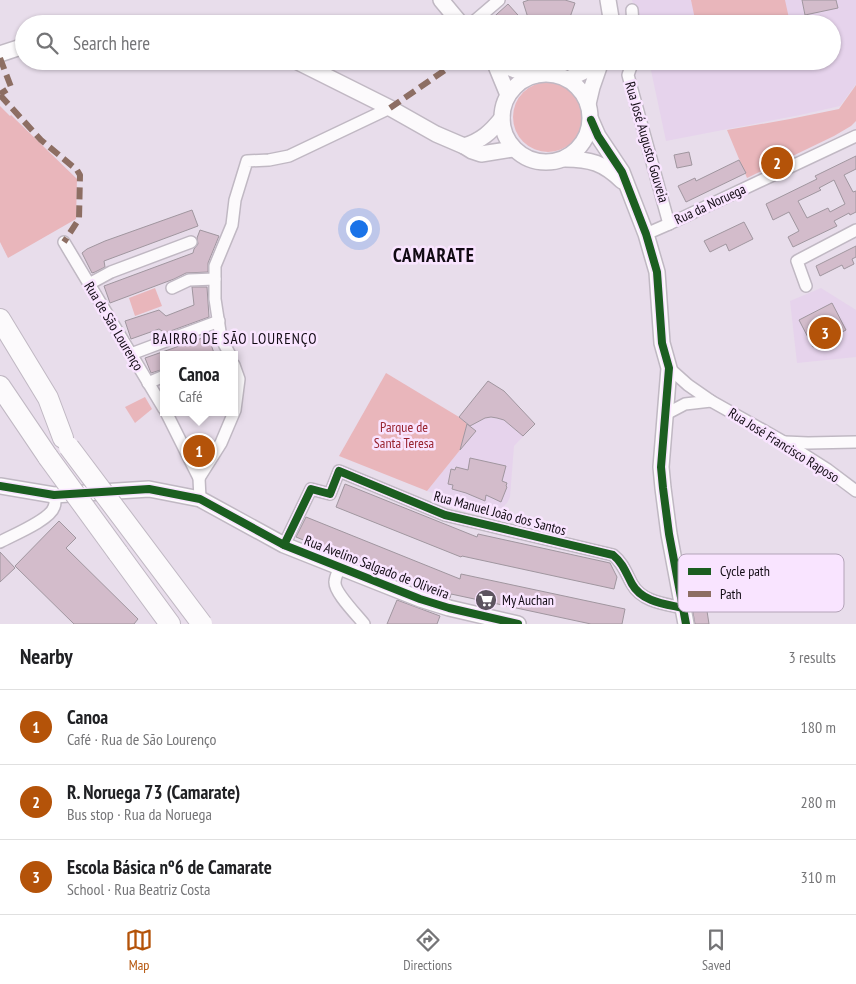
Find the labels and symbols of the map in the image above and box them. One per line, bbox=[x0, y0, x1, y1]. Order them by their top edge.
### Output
street label: Rua José Augusto Gouveia bbox=[621, 79, 673, 205]
pin: 2 bbox=[761, 144, 793, 182]
street label: Rua da Noruega bbox=[671, 180, 749, 228]
your location bbox=[346, 216, 372, 242]
district label: CAMARATE bbox=[393, 243, 475, 267]
street label: Rua de São Lourenço bbox=[80, 278, 148, 374]
pin: 3 bbox=[809, 314, 841, 352]
district label: BAIRRO DE SÃO LOURENÇO bbox=[152, 329, 318, 348]
street label: Rua José Francisco Raposo bbox=[725, 404, 843, 486]
park label: Parque de Santa Teresa bbox=[374, 418, 434, 452]
pin: 1 bbox=[183, 432, 215, 470]
street label: Rua Manuel João dos Santos bbox=[432, 487, 568, 539]
street label: Rua Avelino Salgado de Oliveira bbox=[302, 531, 452, 603]
legend bbox=[678, 554, 844, 612]
text: Cycle path bbox=[720, 562, 770, 580]
text: Path bbox=[720, 585, 742, 603]
supermarket icon: My Auchan bbox=[474, 588, 498, 612]
place label: My Auchan bbox=[502, 591, 554, 609]

